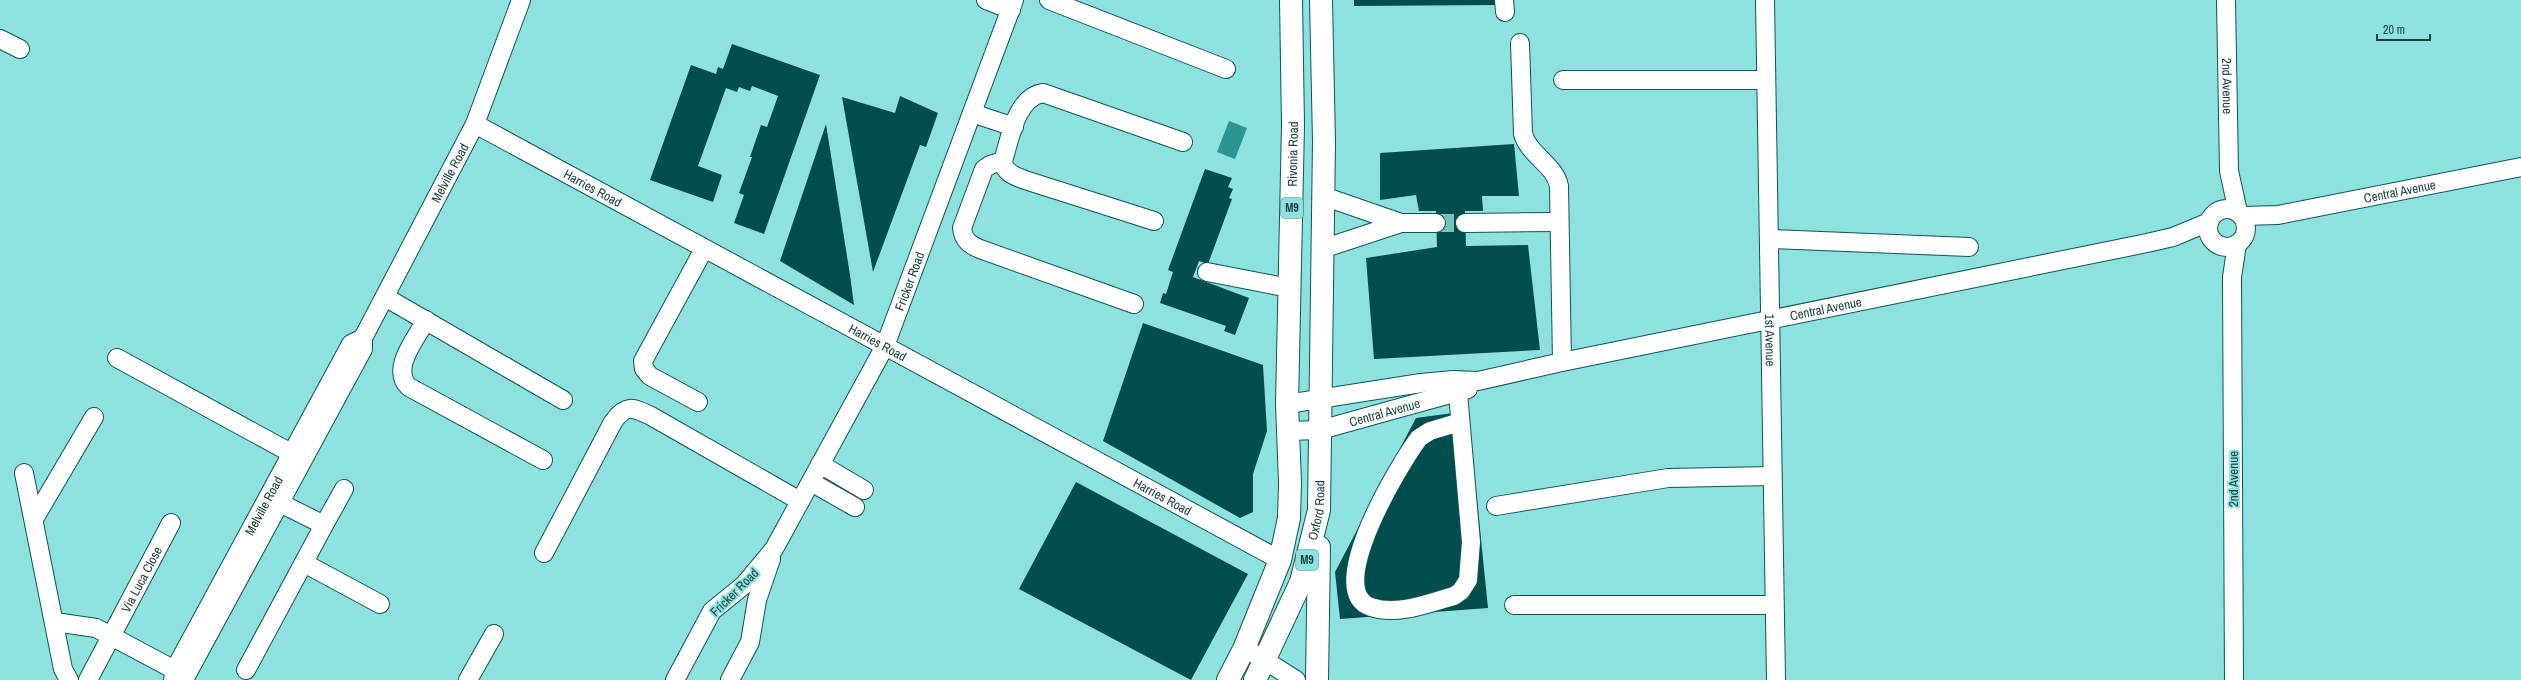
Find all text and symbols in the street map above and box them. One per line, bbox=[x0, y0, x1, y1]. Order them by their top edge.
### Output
scale bar bbox=[2377, 16, 2430, 42]
text: 20 m bbox=[2383, 22, 2405, 38]
street label: 2nd Avenue bbox=[2218, 58, 2236, 114]
street label: Rivonia Road bbox=[1284, 121, 1302, 187]
street label: Melville Road bbox=[427, 140, 472, 206]
street label: Harries Road bbox=[561, 166, 625, 211]
street label: Central Avenue bbox=[2362, 176, 2437, 207]
road number: M9 bbox=[1281, 198, 1303, 218]
street label: Fricker Road bbox=[891, 249, 928, 313]
street label: Central Avenue bbox=[1788, 293, 1863, 324]
street label: 1st Avenue bbox=[1761, 313, 1779, 366]
street label: Harries Road bbox=[846, 320, 910, 365]
street label: Central Avenue bbox=[1347, 395, 1422, 431]
street label: 2nd Avenue bbox=[2225, 451, 2242, 507]
street label: Melville Road bbox=[241, 473, 287, 538]
street label: Harries Road bbox=[1130, 474, 1194, 519]
street label: Oxford Road bbox=[1304, 480, 1328, 542]
street label: Via Luca Close bbox=[117, 543, 166, 615]
road number: M9 bbox=[1296, 550, 1318, 570]
street label: Fricker Road bbox=[707, 565, 762, 620]

